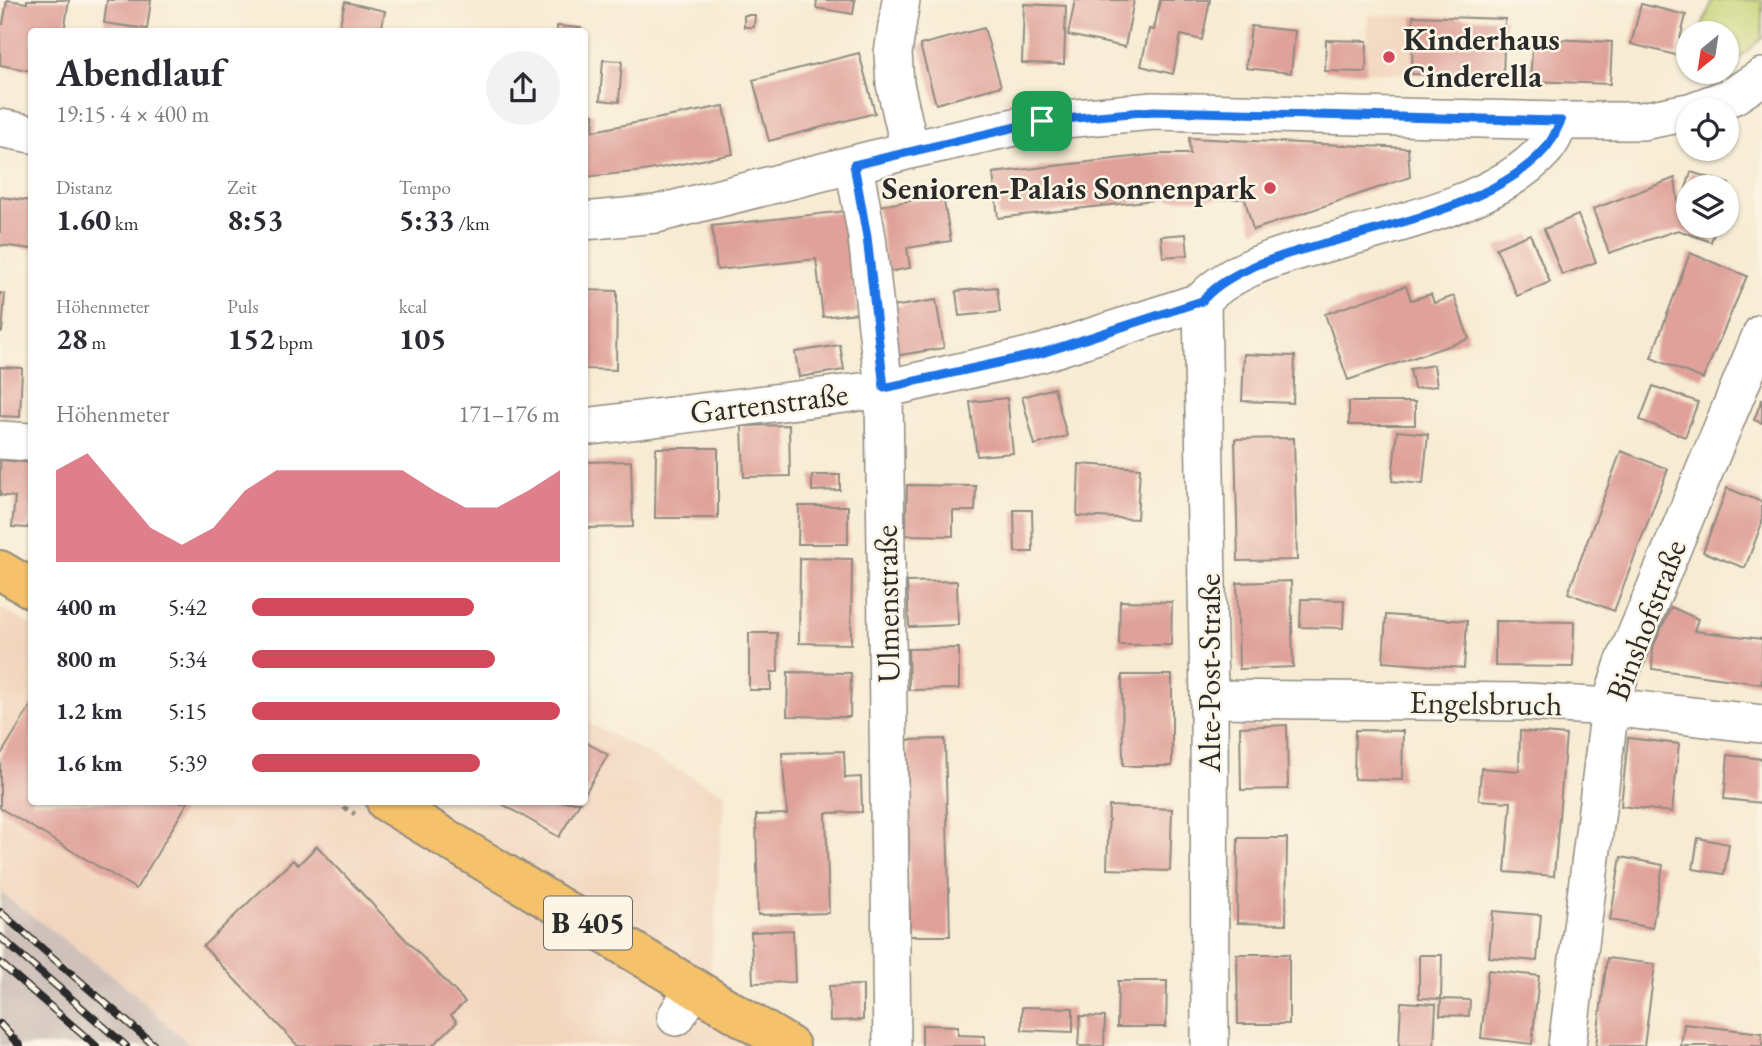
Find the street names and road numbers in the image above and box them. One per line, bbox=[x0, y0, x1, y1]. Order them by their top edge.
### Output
street label: Gartenstraße bbox=[688, 372, 850, 434]
street label: Ulmenstraße bbox=[865, 525, 909, 683]
street label: Binshofstraße bbox=[1596, 534, 1696, 706]
street label: Alte-Post-Straße bbox=[1188, 573, 1230, 774]
street label: Engelsbruch bbox=[1409, 681, 1563, 725]
road number: B 405 bbox=[544, 897, 632, 950]

